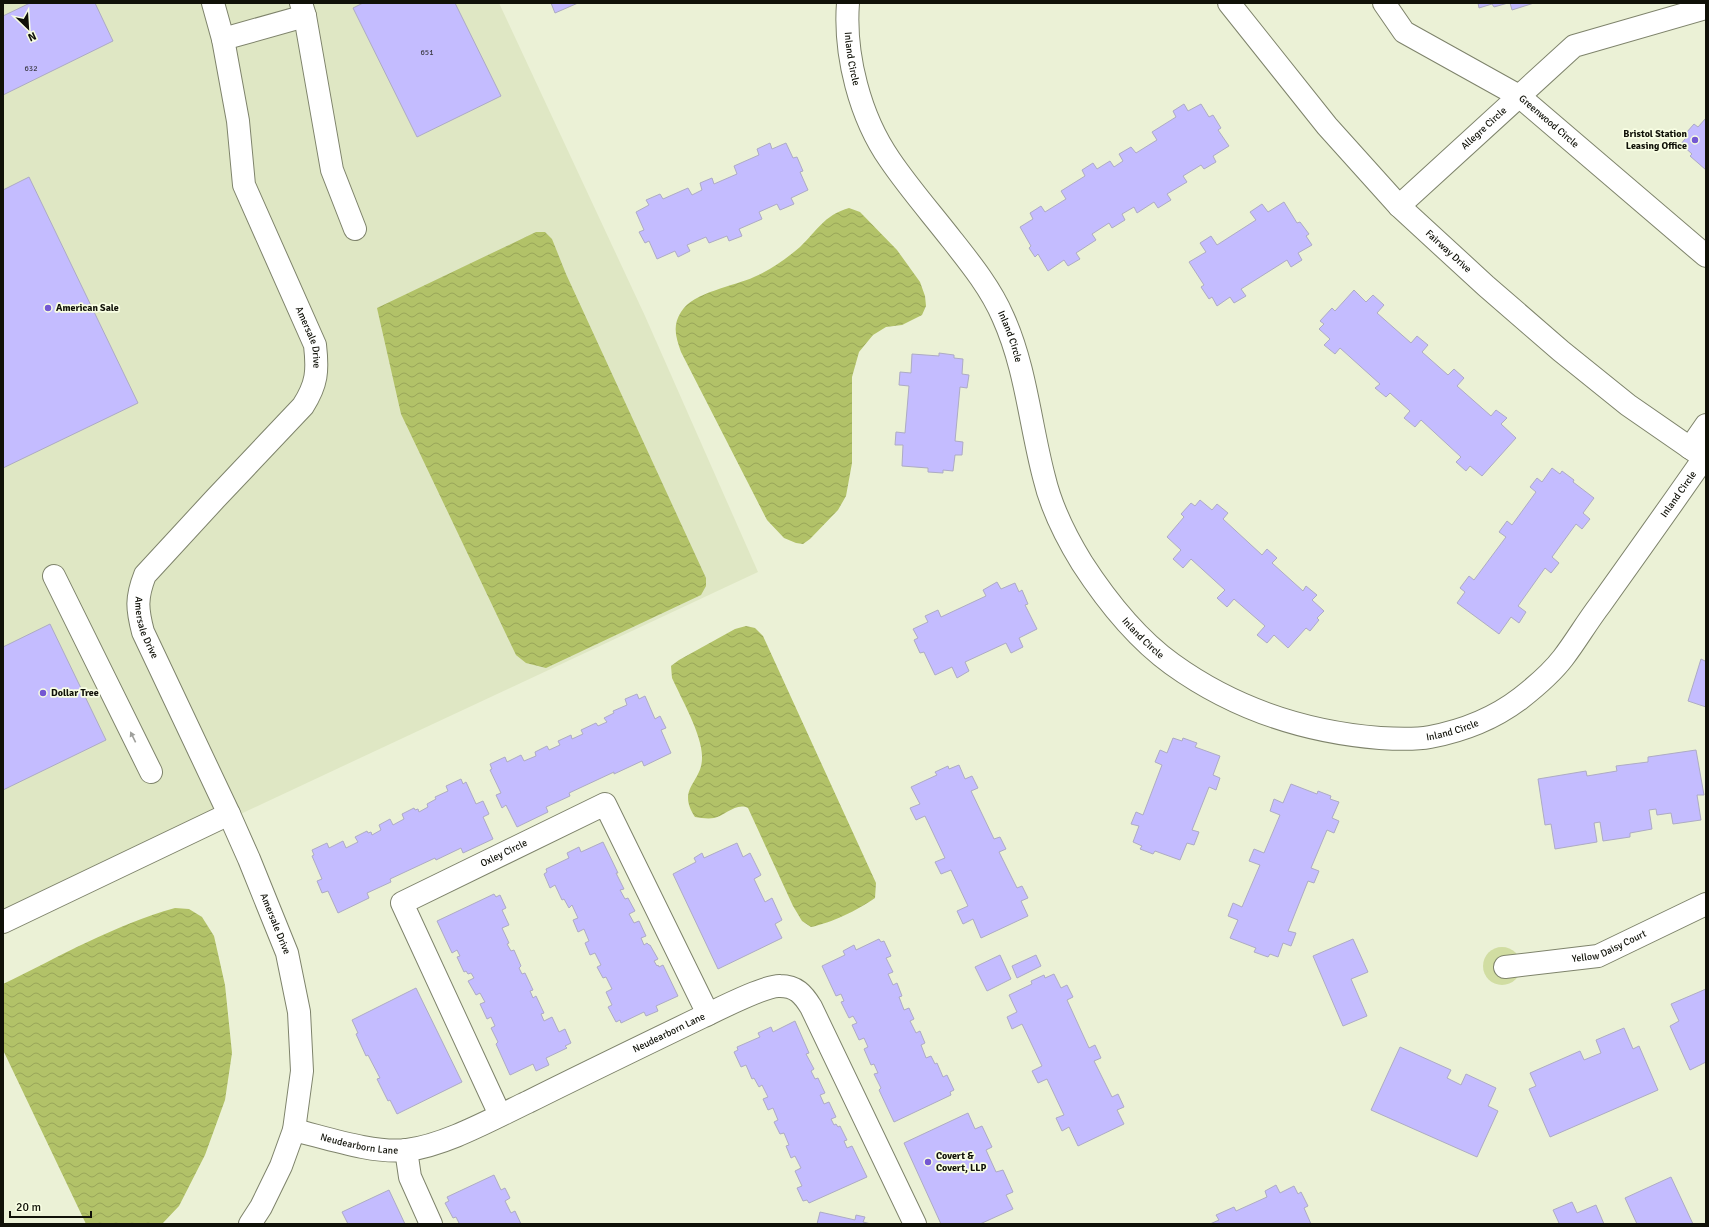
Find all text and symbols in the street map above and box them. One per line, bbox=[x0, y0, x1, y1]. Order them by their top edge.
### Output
north arrow bbox=[8, 8, 48, 48]
text: N bbox=[26, 29, 38, 44]
street label: Inland Circle bbox=[842, 31, 862, 87]
house number: 651 bbox=[421, 47, 433, 57]
house number: 632 bbox=[25, 63, 37, 73]
street label: Greenwood Circle bbox=[1516, 92, 1581, 150]
street label: Allegre Circle bbox=[1459, 105, 1509, 152]
place label: Bristol Station Leasing Office bbox=[1623, 128, 1688, 152]
marker: Bristol Station Leasing Office bbox=[1690, 135, 1700, 145]
street label: Fairway Drive bbox=[1423, 227, 1474, 275]
place label: American Sale bbox=[56, 302, 119, 314]
marker: American Sale bbox=[43, 303, 53, 313]
street label: Amersale Drive bbox=[293, 305, 322, 369]
street label: Inland Circle bbox=[995, 309, 1025, 364]
street label: Inland Circle bbox=[1658, 469, 1699, 520]
street label: Amersale Drive bbox=[132, 596, 161, 661]
street label: Inland Circle bbox=[1119, 615, 1166, 661]
place label: Dollar Tree bbox=[51, 687, 99, 699]
marker: Dollar Tree bbox=[38, 688, 48, 698]
street label: Inland Circle bbox=[1425, 717, 1480, 744]
one-way arrow bbox=[130, 731, 136, 743]
street label: Oxley Circle bbox=[479, 837, 529, 870]
street label: Amersale Drive bbox=[257, 892, 293, 956]
street label: Yellow Daisy Court bbox=[1571, 927, 1649, 965]
street label: Neudearborn Lane bbox=[631, 1010, 707, 1056]
street label: Neudearborn Lane bbox=[319, 1131, 398, 1157]
place label: Covert & Covert, LLP bbox=[936, 1150, 987, 1174]
marker: Covert & Covert, LLP bbox=[923, 1157, 933, 1167]
scale bar bbox=[10, 1193, 91, 1219]
text: 20 m bbox=[16, 1200, 41, 1215]

